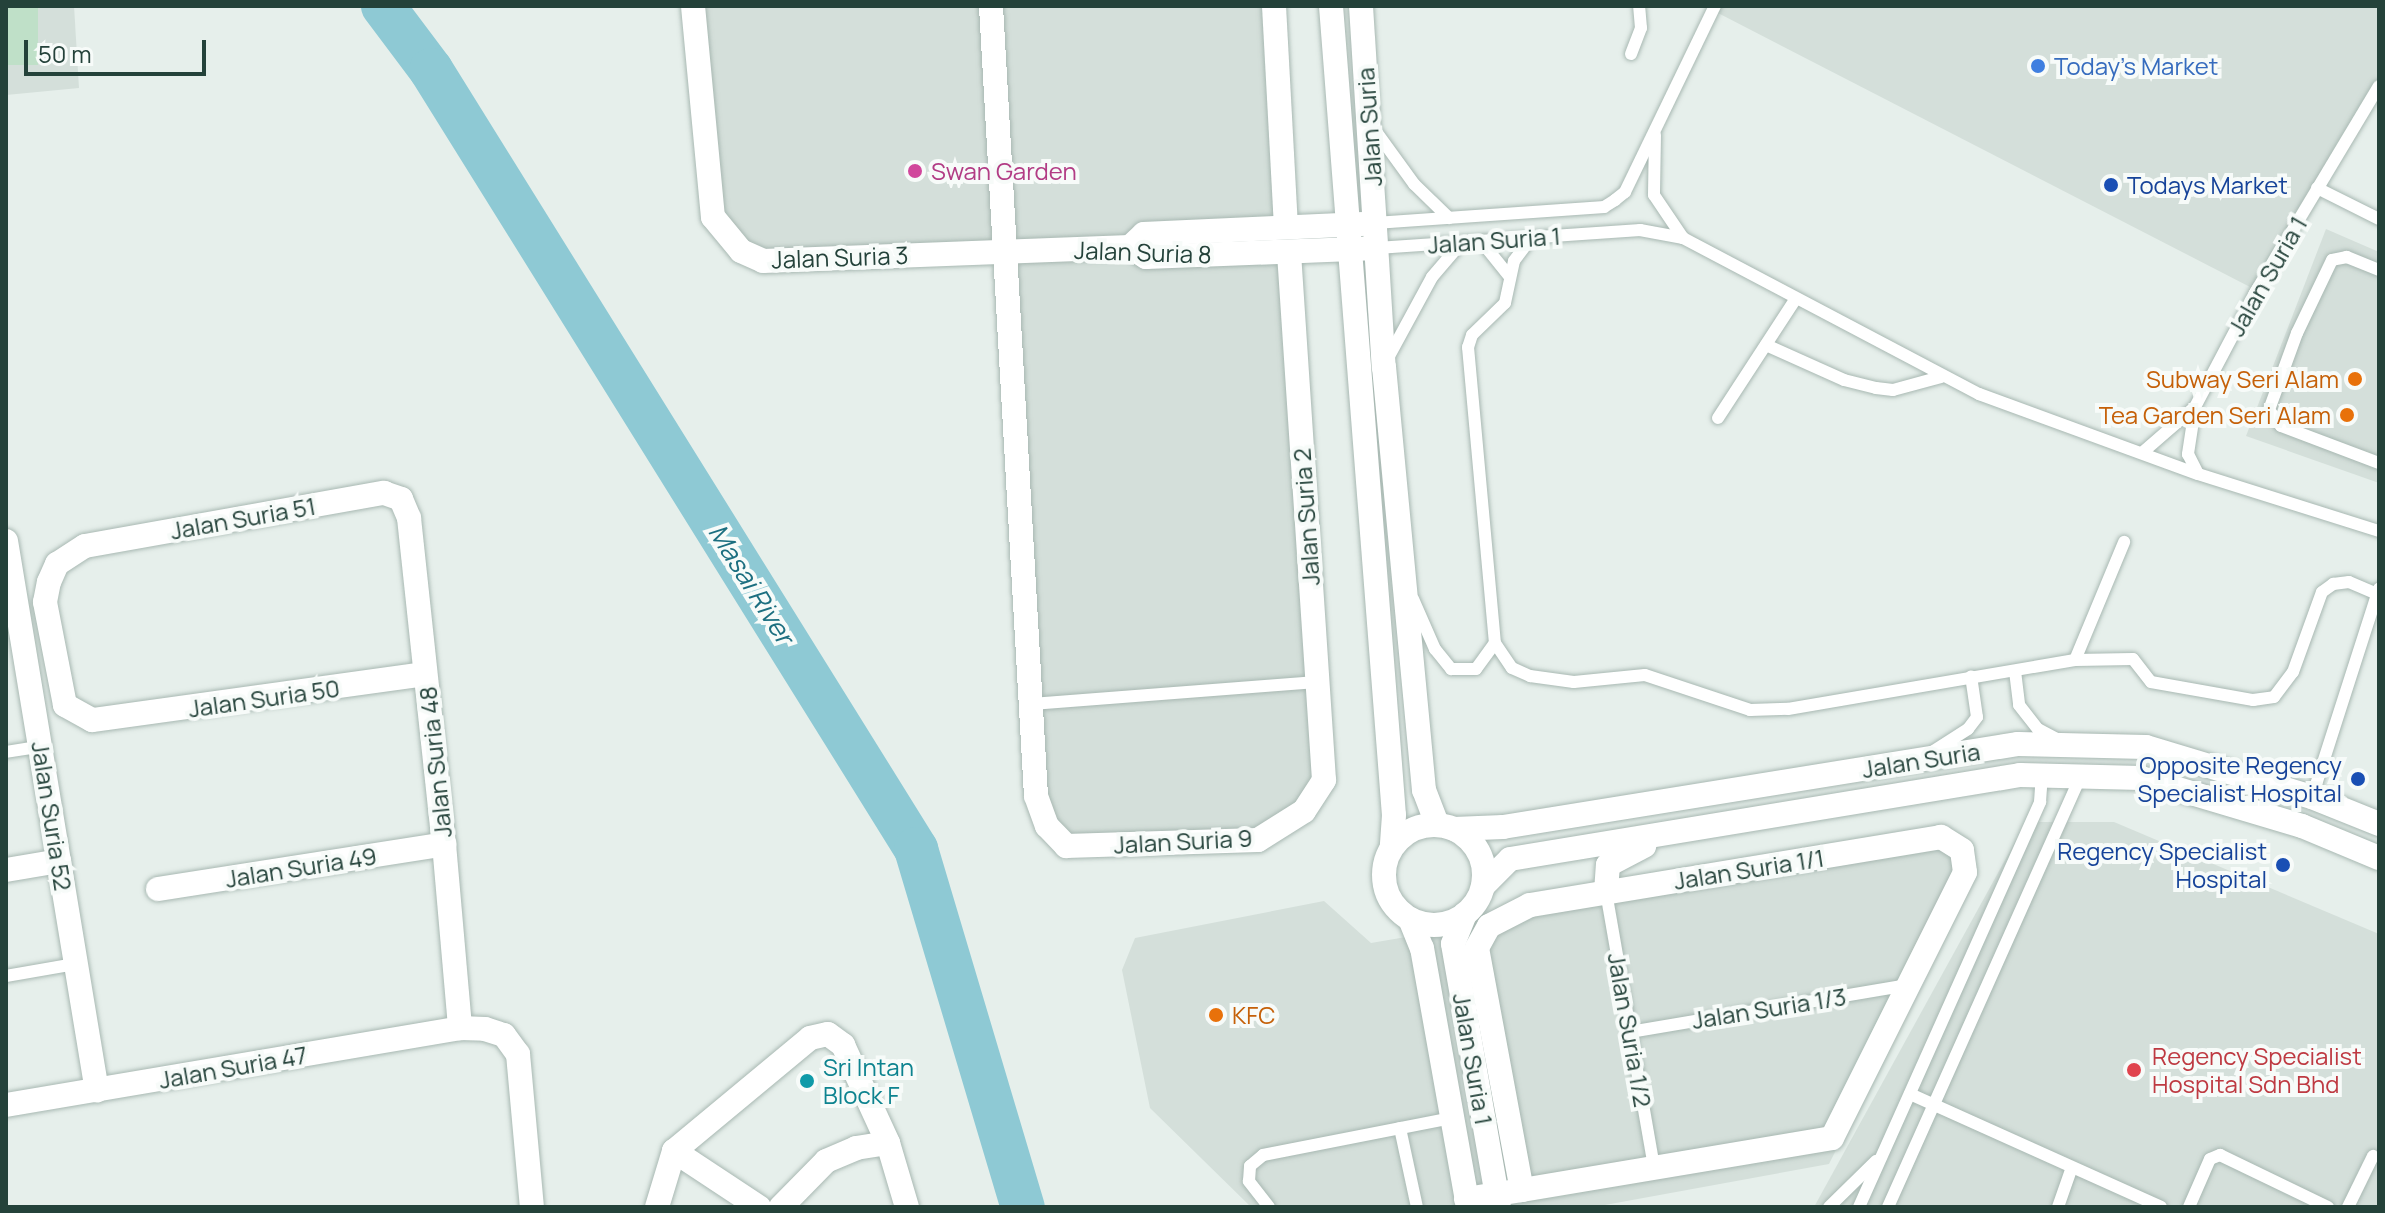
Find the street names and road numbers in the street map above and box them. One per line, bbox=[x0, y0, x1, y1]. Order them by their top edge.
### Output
street label: Jalan Suria bbox=[1350, 67, 1388, 187]
street label: Jalan Suria 1 bbox=[2221, 211, 2313, 341]
street label: Jalan Suria 1 bbox=[1427, 221, 1561, 259]
street label: Jalan Suria 8 bbox=[1074, 235, 1212, 269]
street label: Jalan Suria 3 bbox=[771, 240, 909, 274]
street label: Jalan Suria 2 bbox=[1287, 447, 1325, 587]
street label: Jalan Suria 51 bbox=[168, 491, 318, 545]
street label: Jalan Suria 50 bbox=[187, 673, 341, 723]
street label: Jalan Suria 48 bbox=[413, 685, 457, 839]
street label: Jalan Suria bbox=[1860, 736, 1982, 784]
street label: Jalan Suria 52 bbox=[26, 739, 78, 893]
street label: Jalan Suria 9 bbox=[1113, 823, 1253, 859]
street label: Jalan Suria 49 bbox=[223, 841, 379, 893]
street label: Jalan Suria 1/1 bbox=[1672, 843, 1826, 895]
street label: Jalan Suria 1/2 bbox=[1602, 951, 1658, 1109]
street label: Jalan Suria 1/3 bbox=[1690, 982, 1848, 1034]
street label: Jalan Suria 1 bbox=[1447, 991, 1499, 1127]
street label: Jalan Suria 47 bbox=[157, 1040, 309, 1094]

